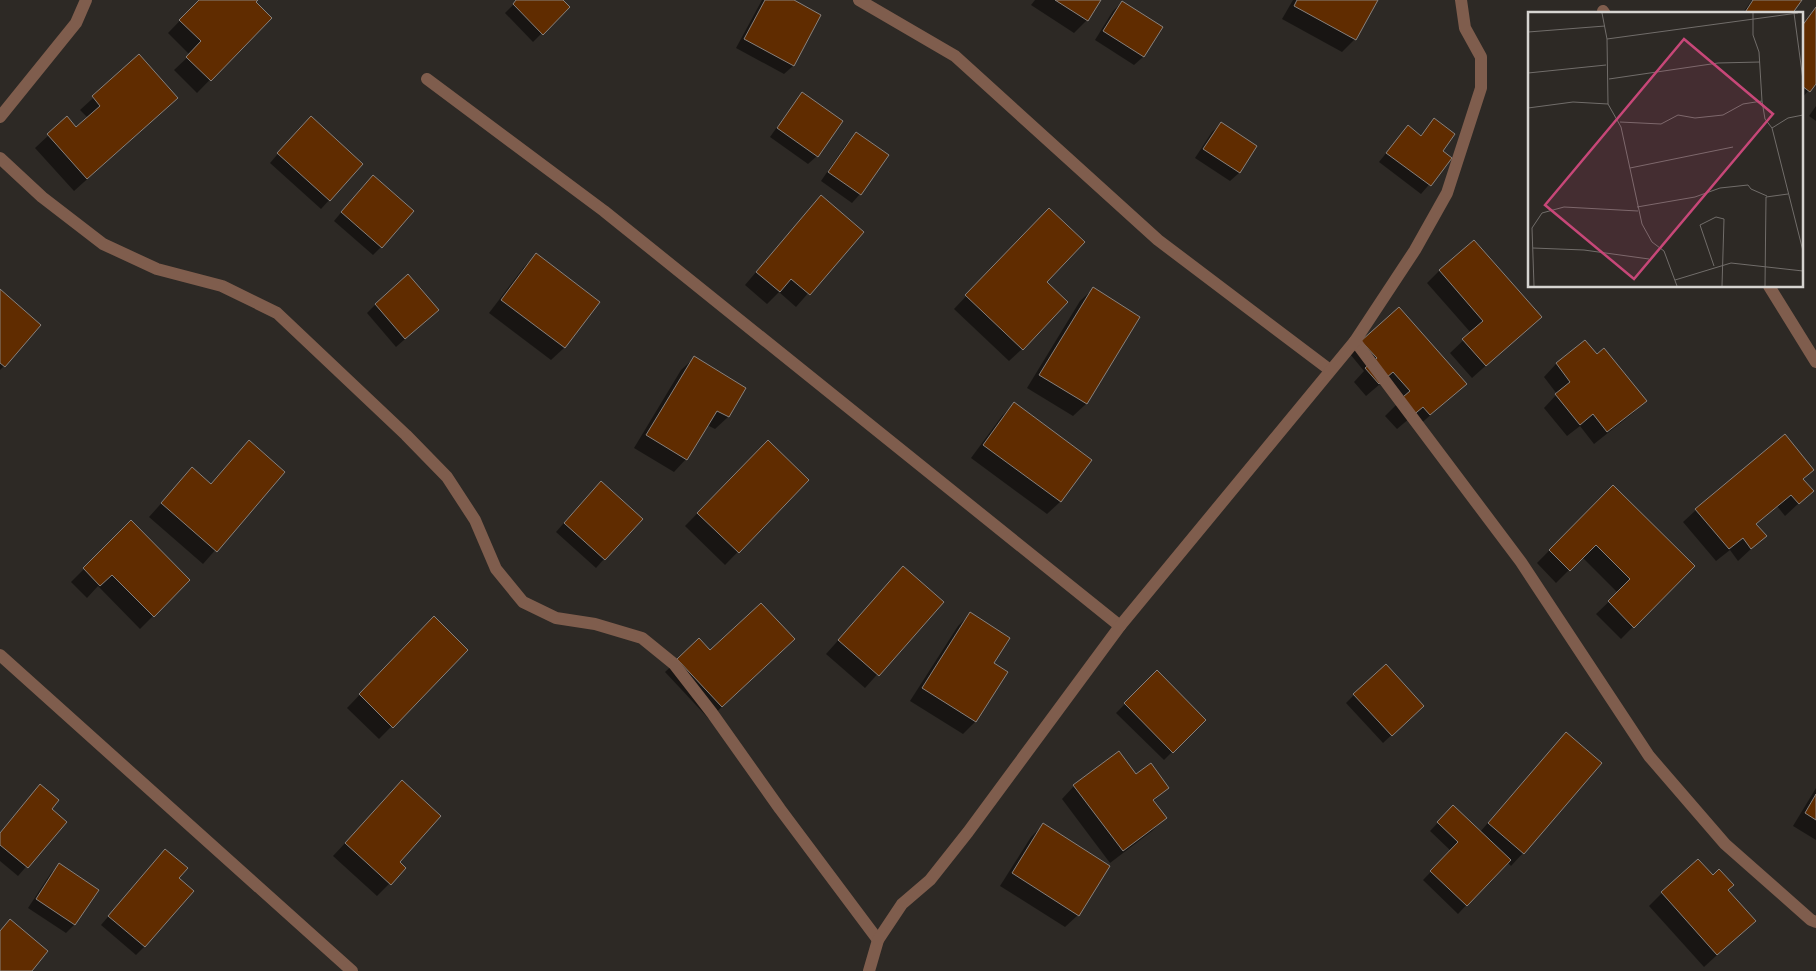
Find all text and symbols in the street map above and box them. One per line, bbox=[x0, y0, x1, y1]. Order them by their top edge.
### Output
inset map bbox=[1528, 12, 1804, 288]

